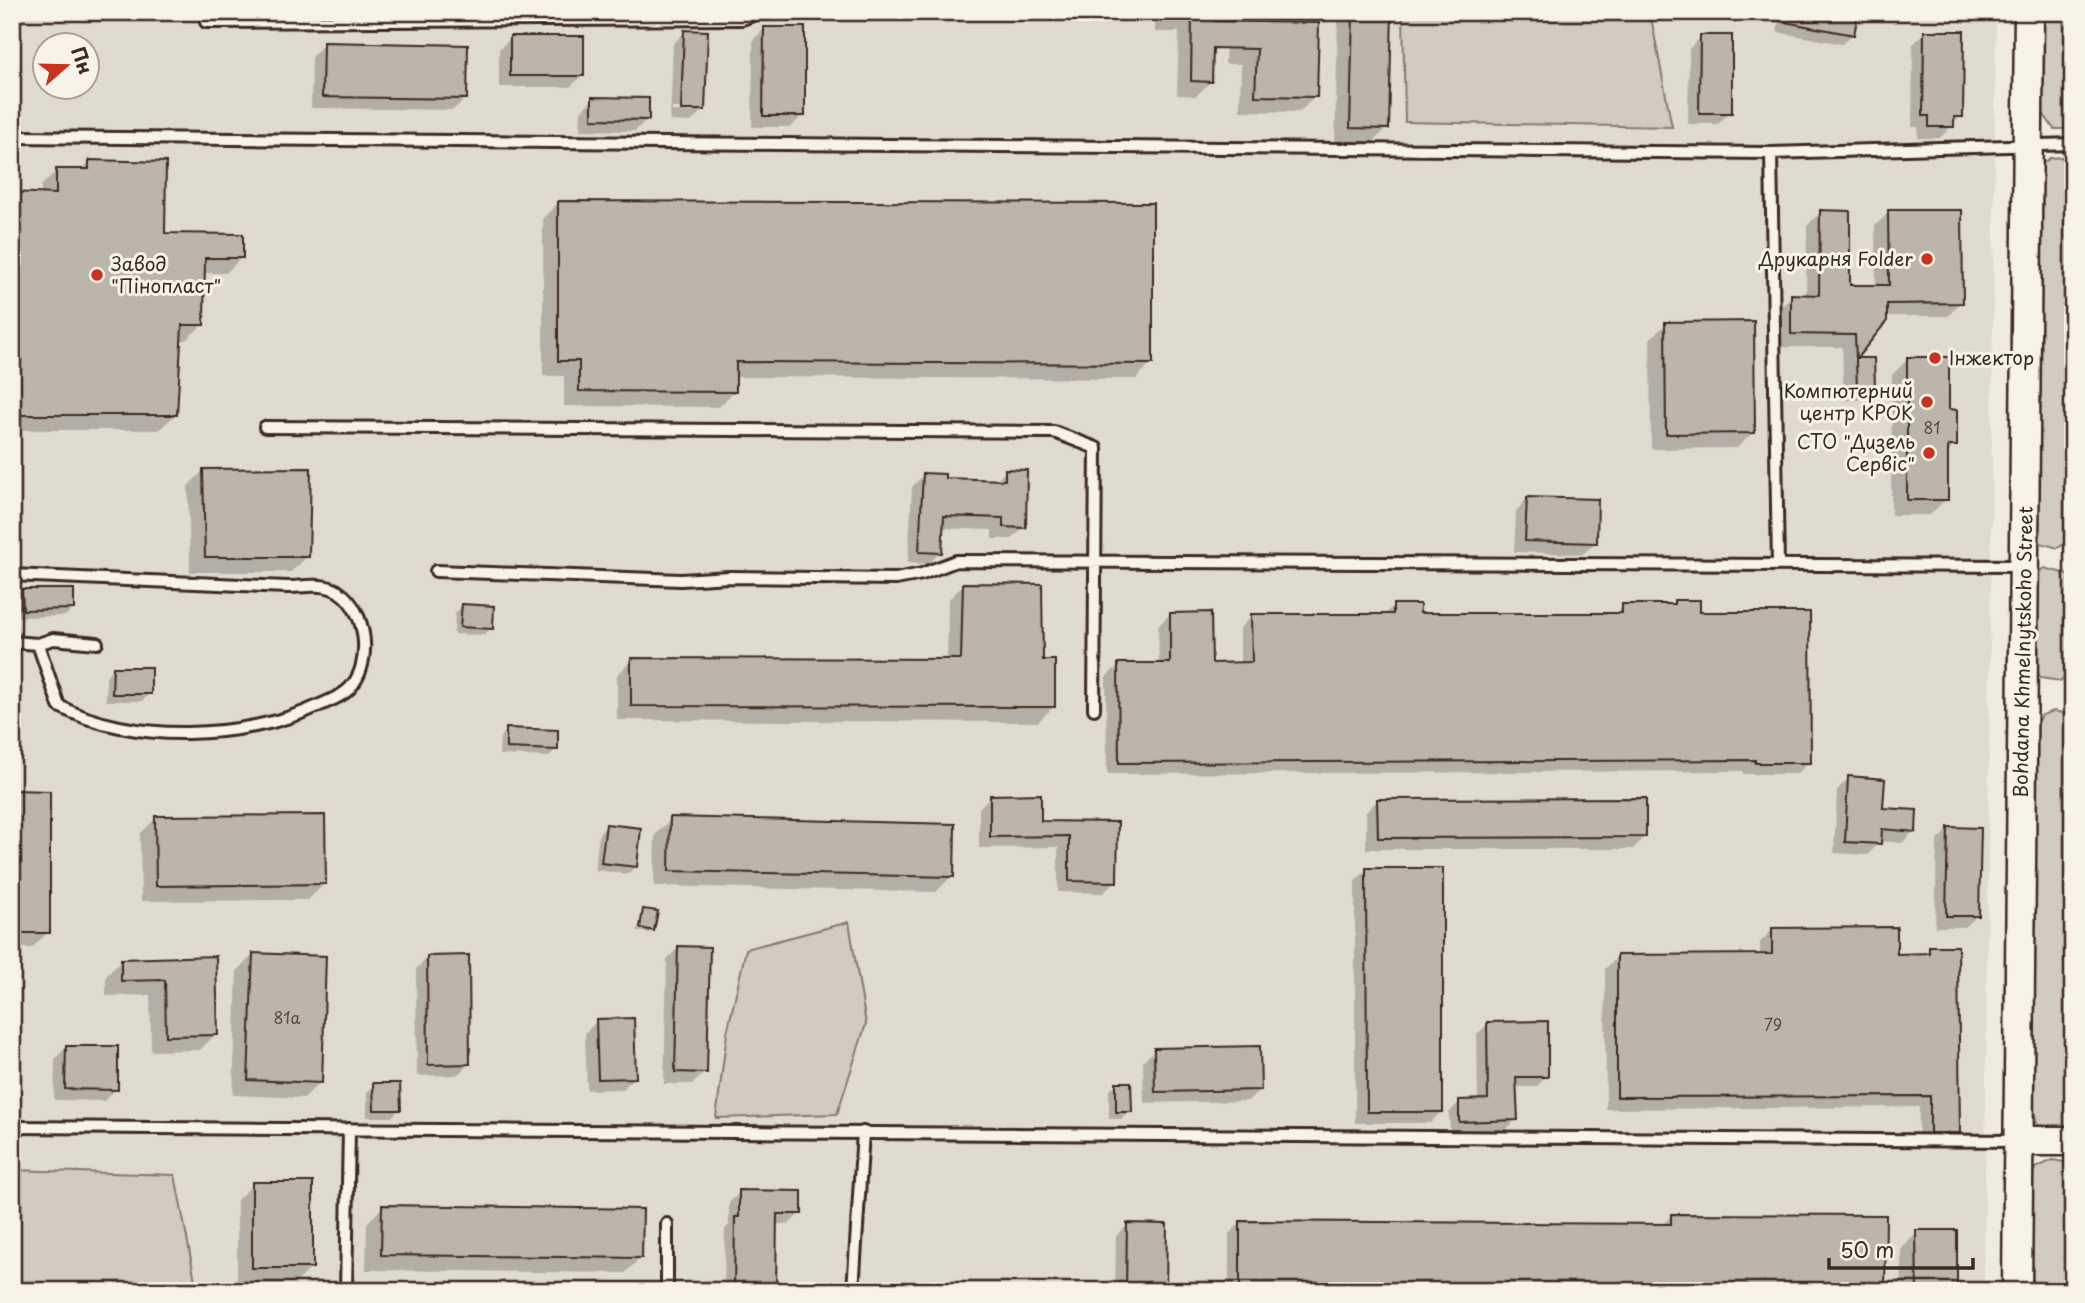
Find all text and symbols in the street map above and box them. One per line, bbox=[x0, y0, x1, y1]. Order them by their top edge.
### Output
north arrow bbox=[32, 32, 102, 102]
text: Пн bbox=[65, 42, 101, 78]
place label: Друкарня Folder bbox=[1758, 244, 1913, 272]
place label: Завод "Пінопласт" bbox=[111, 249, 221, 299]
marker: Друкарня Folder bbox=[1919, 251, 1935, 267]
marker: Завод "Пінопласт" bbox=[89, 267, 105, 283]
place label: Інжектор bbox=[1949, 343, 2034, 371]
marker: Інжектор bbox=[1927, 350, 1943, 366]
place label: Компютерний центр КРОК bbox=[1784, 376, 1913, 426]
marker: Компютерний центр КРОК bbox=[1919, 394, 1935, 410]
house number: 81 bbox=[1923, 415, 1941, 439]
place label: СТО "Дизель Сервіс" bbox=[1797, 427, 1915, 477]
marker: СТО "Дизель Сервіс" bbox=[1921, 445, 1937, 461]
street label: Bohdana Khmelnytskoho Street bbox=[2005, 506, 2039, 798]
house number: 81а bbox=[274, 1005, 301, 1029]
house number: 79 bbox=[1764, 1012, 1782, 1036]
scale bar bbox=[1829, 1226, 1973, 1270]
text: 50 m bbox=[1840, 1233, 1894, 1265]

